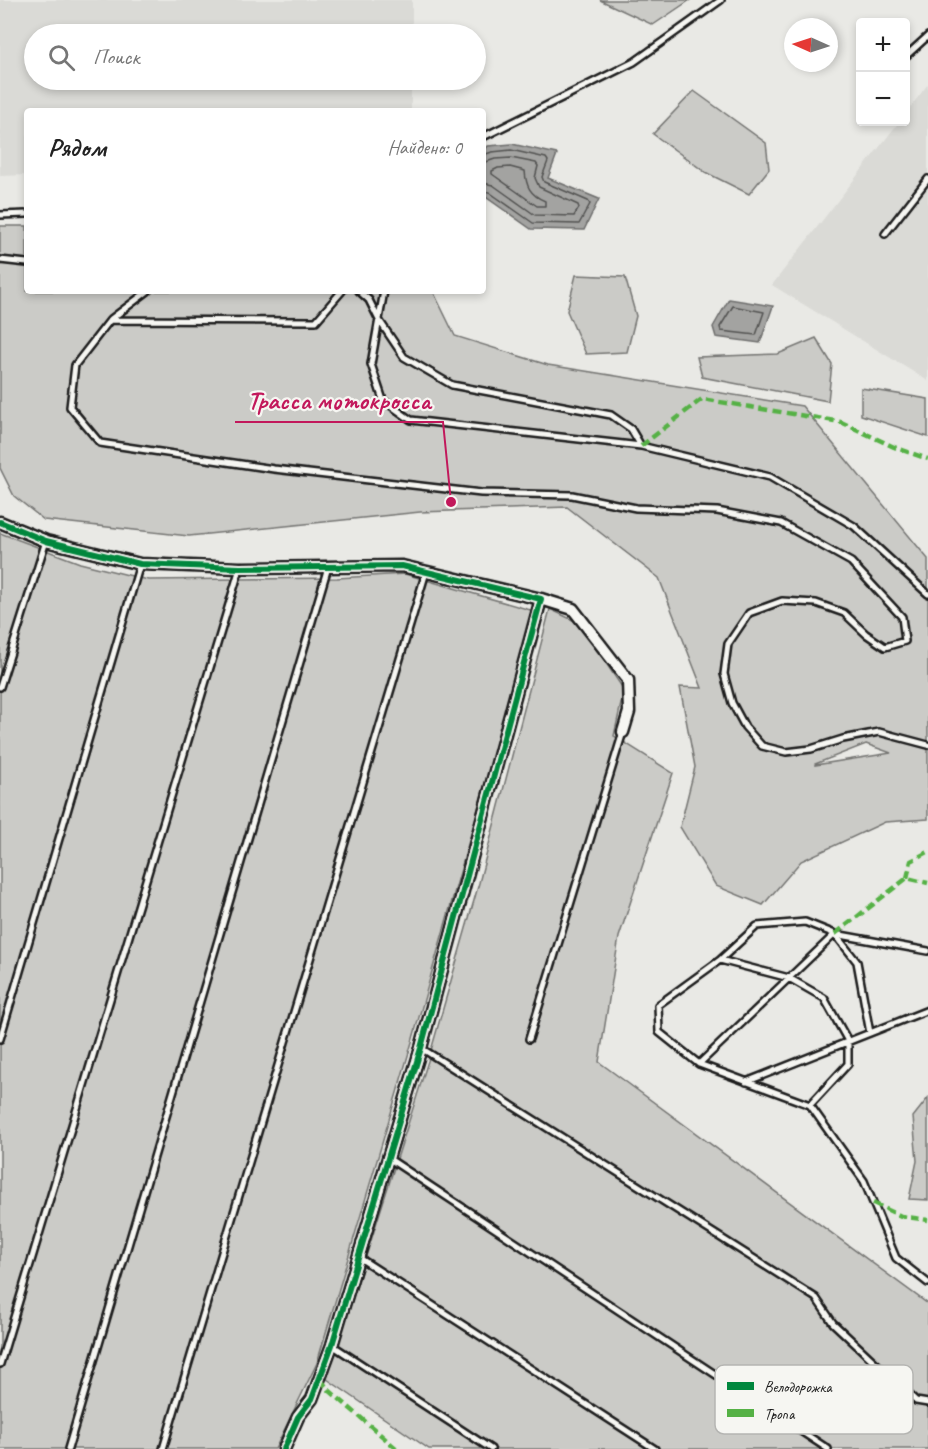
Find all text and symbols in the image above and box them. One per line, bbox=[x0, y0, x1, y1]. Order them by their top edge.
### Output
north arrow bbox=[784, 18, 838, 72]
map controls bbox=[856, 18, 910, 126]
button: + bbox=[856, 18, 910, 72]
search box bbox=[24, 24, 486, 90]
icon: search bbox=[45, 41, 78, 74]
text: Поиск bbox=[93, 43, 139, 71]
button: − bbox=[856, 72, 910, 126]
text: Рядом bbox=[48, 131, 106, 164]
text: Найдено: 0 bbox=[387, 135, 462, 160]
callout: Трасса мотокросса bbox=[235, 378, 443, 422]
text: Трасса мотокросса bbox=[247, 384, 433, 417]
legend bbox=[715, 1365, 913, 1434]
text: Велодорожка bbox=[764, 1377, 833, 1397]
text: Тропа bbox=[764, 1404, 796, 1424]

